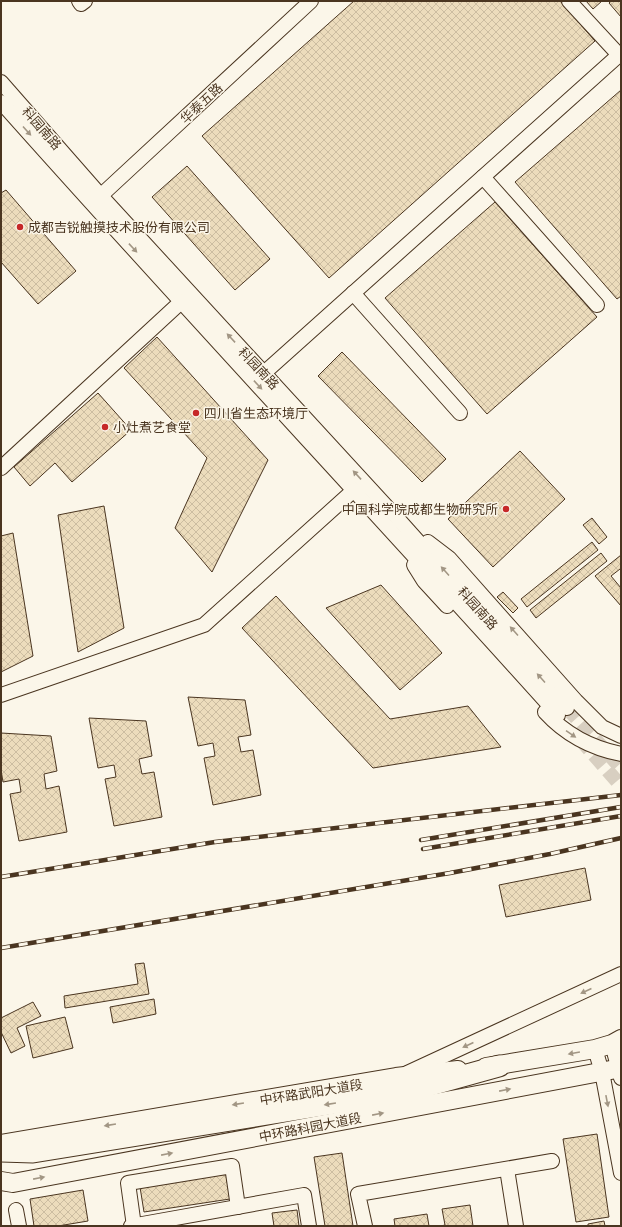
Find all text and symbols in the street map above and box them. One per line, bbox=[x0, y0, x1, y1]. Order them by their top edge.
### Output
street label: 华泰五路 bbox=[177, 80, 225, 127]
street label: 科园南路 bbox=[19, 104, 64, 153]
one-way arrow bbox=[22, 126, 32, 136]
place label: 成都吉锐触摸技术股份有限公司 bbox=[28, 220, 210, 235]
marker: 成都吉锐触摸技术股份有限公司 bbox=[15, 222, 25, 232]
one-way arrow bbox=[128, 243, 138, 253]
one-way arrow bbox=[227, 333, 236, 343]
street label: 科园南路 bbox=[235, 344, 282, 392]
one-way arrow bbox=[254, 380, 263, 390]
place label: 四川省生态环境厅 bbox=[204, 406, 308, 421]
marker: 四川省生态环境厅 bbox=[191, 408, 201, 418]
place label: 小灶煮艺食堂 bbox=[113, 420, 191, 435]
marker: 小灶煮艺食堂 bbox=[100, 422, 110, 432]
one-way arrow bbox=[353, 470, 362, 480]
place label: 中国科学院成都生物研究所 bbox=[342, 502, 498, 517]
marker: 中国科学院成都生物研究所 bbox=[501, 504, 511, 514]
one-way arrow bbox=[441, 566, 450, 575]
street label: 科园南路 bbox=[455, 584, 501, 633]
one-way arrow bbox=[510, 627, 519, 636]
one-way arrow bbox=[536, 673, 545, 684]
one-way arrow bbox=[566, 731, 577, 738]
one-way arrow bbox=[580, 988, 591, 994]
one-way arrow bbox=[462, 1042, 473, 1048]
one-way arrow bbox=[568, 1050, 580, 1056]
street label: 中环路武阳大道段 bbox=[259, 1077, 364, 1108]
one-way arrow bbox=[499, 1087, 511, 1093]
one-way arrow bbox=[604, 1095, 610, 1107]
one-way arrow bbox=[232, 1101, 244, 1107]
one-way arrow bbox=[323, 1101, 336, 1107]
street label: 中环路科园大道段 bbox=[258, 1110, 363, 1145]
one-way arrow bbox=[371, 1111, 384, 1117]
one-way arrow bbox=[104, 1122, 116, 1128]
one-way arrow bbox=[161, 1150, 173, 1156]
one-way arrow bbox=[33, 1174, 46, 1180]

